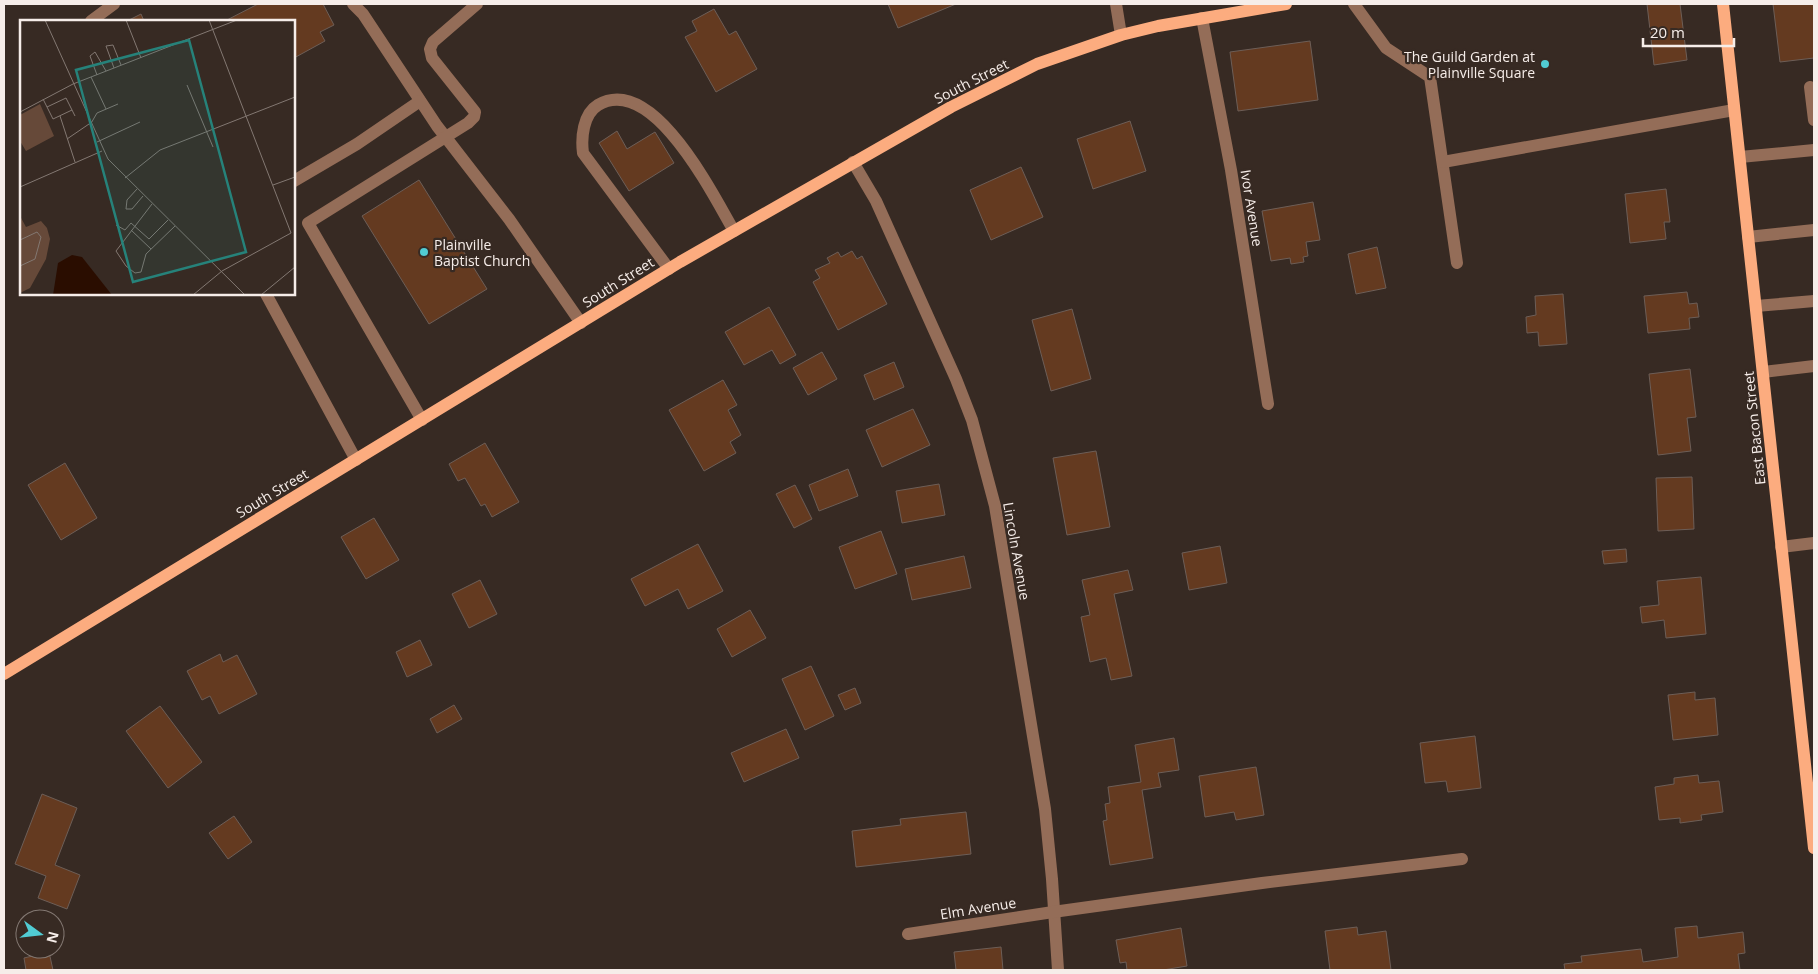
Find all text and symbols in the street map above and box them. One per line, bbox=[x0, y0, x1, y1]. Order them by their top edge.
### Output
scale bar bbox=[1643, 15, 1734, 47]
inset map bbox=[20, 20, 295, 295]
text: 20 m bbox=[1650, 22, 1685, 42]
place label: The Guild Garden at Plainville Square bbox=[1404, 47, 1535, 82]
street label: South Street bbox=[931, 54, 1011, 108]
marker: The Guild Garden at Plainville Square bbox=[1539, 58, 1551, 70]
street label: Ivor Avenue bbox=[1237, 168, 1267, 248]
place label: Plainville Baptist Church bbox=[434, 235, 530, 270]
marker: Plainville Baptist Church bbox=[418, 246, 430, 258]
street label: South Street bbox=[579, 252, 657, 312]
street label: East Bacon Street bbox=[1739, 370, 1769, 486]
street label: South Street bbox=[232, 464, 312, 522]
street label: Lincoln Avenue bbox=[999, 501, 1035, 602]
street label: Elm Avenue bbox=[939, 893, 1017, 923]
north arrow bbox=[15, 909, 65, 959]
text: N bbox=[42, 930, 64, 945]

